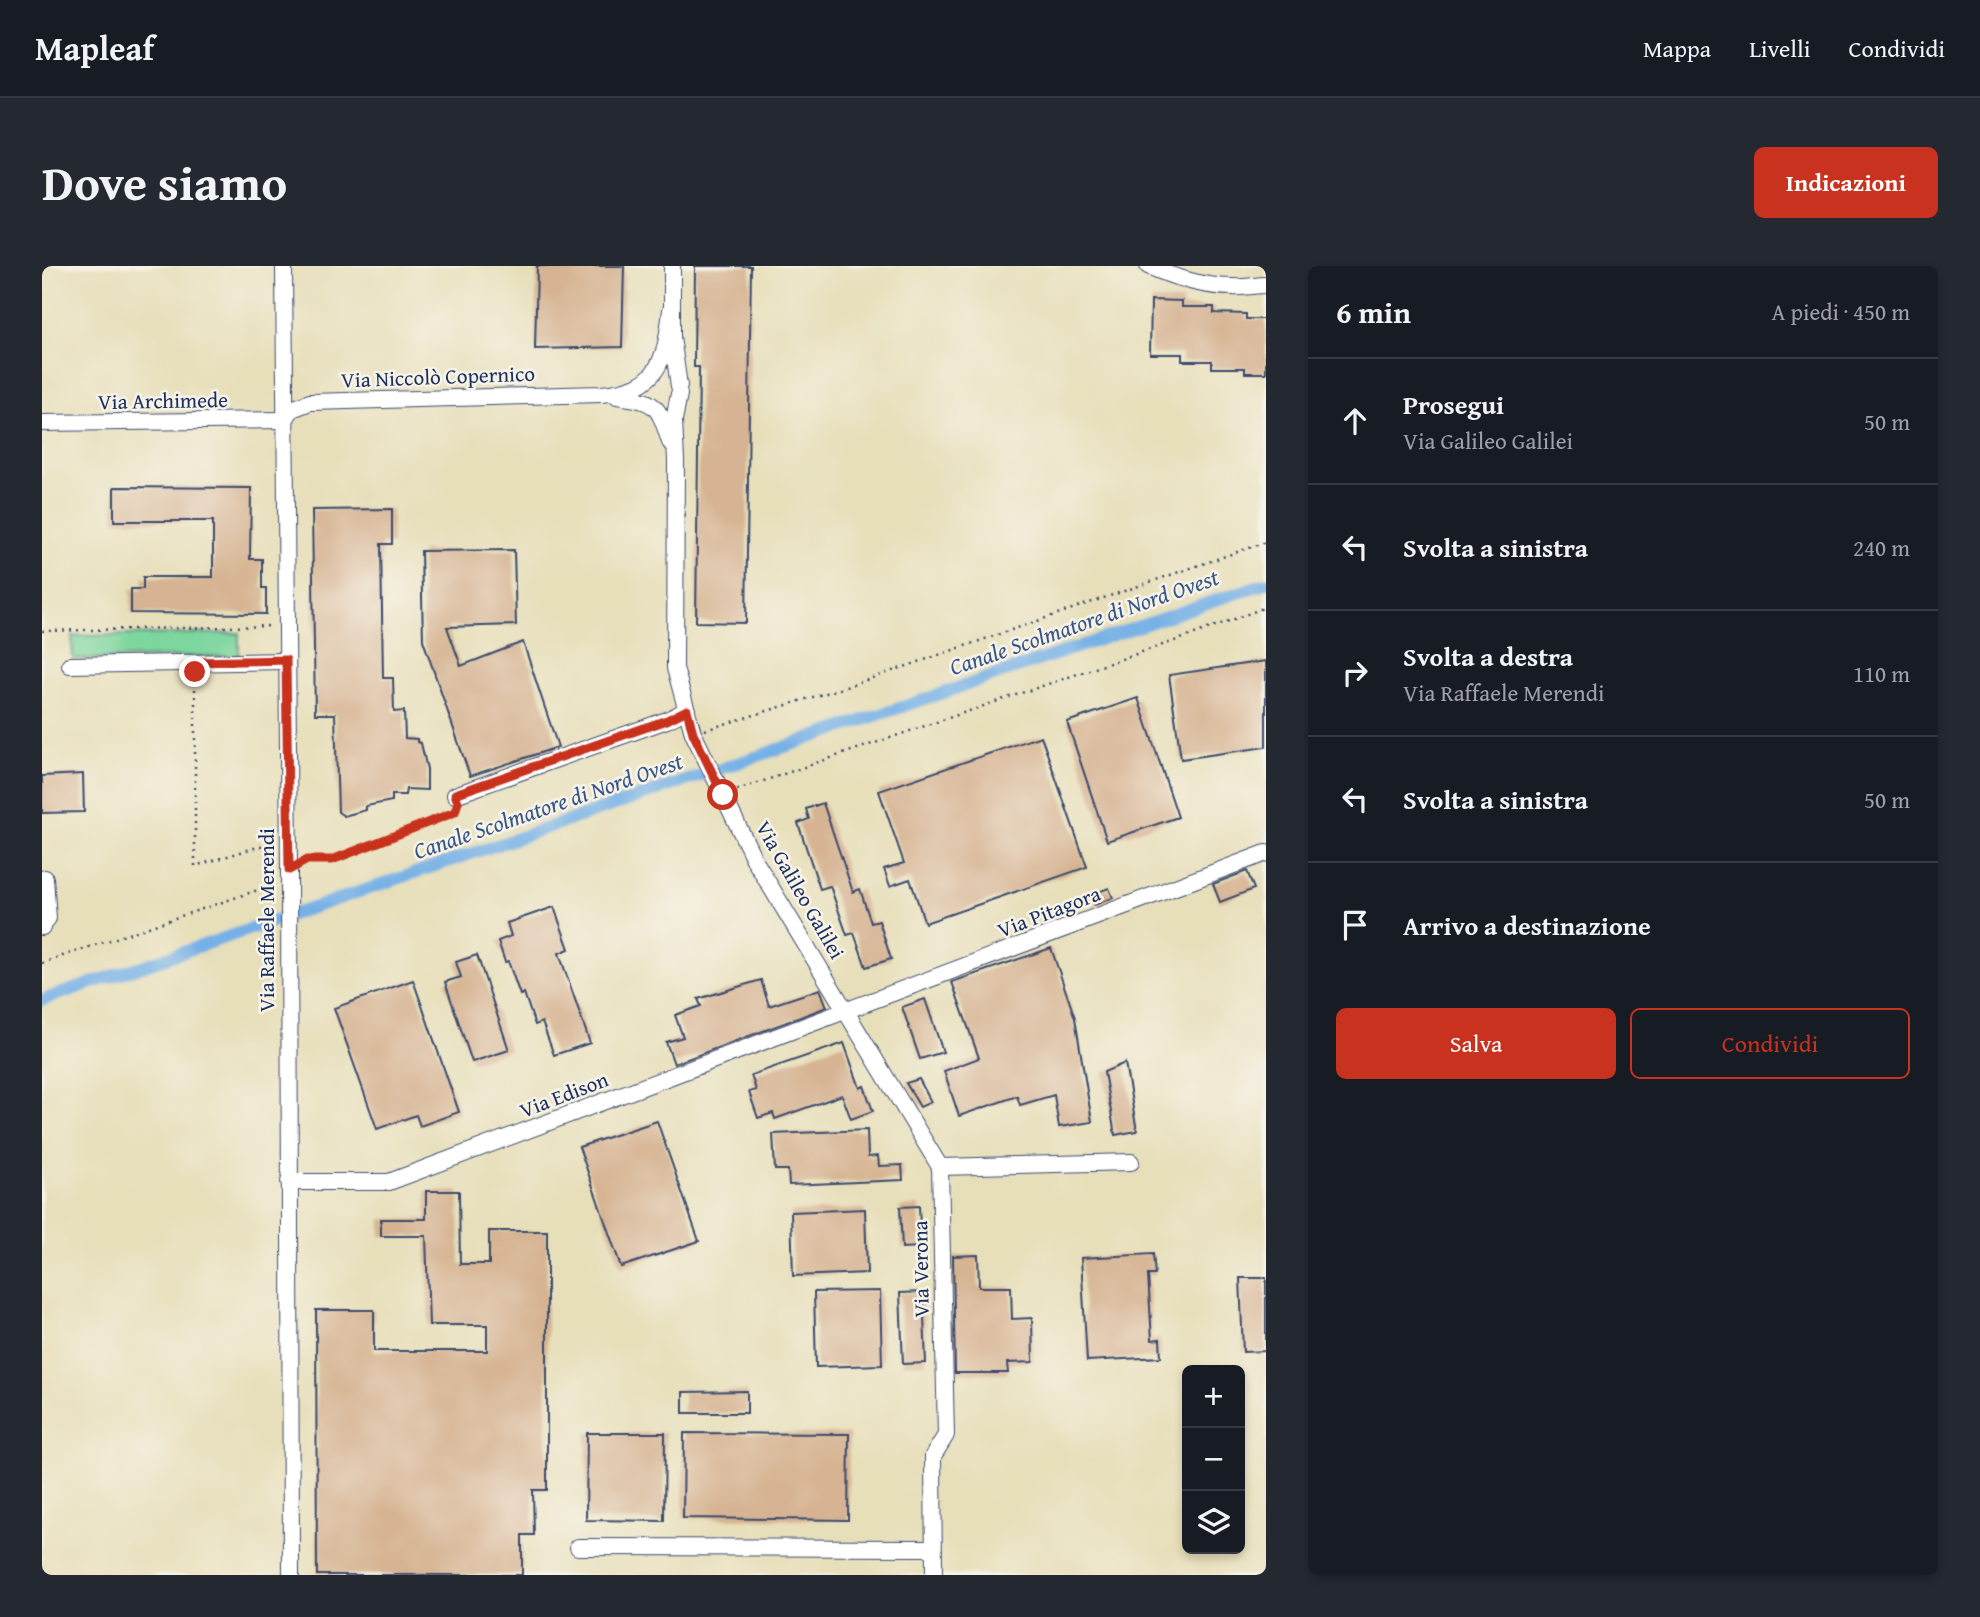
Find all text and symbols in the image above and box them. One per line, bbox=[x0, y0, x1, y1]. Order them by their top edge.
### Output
text: Mapleaf bbox=[35, 24, 154, 72]
text: Mappa bbox=[1643, 31, 1711, 66]
text: Livelli bbox=[1749, 31, 1810, 66]
text: Condividi bbox=[1848, 31, 1945, 66]
text: Dove siamo bbox=[42, 146, 287, 218]
button: Indicazioni bbox=[1754, 147, 1938, 218]
text: 6 min bbox=[1336, 290, 1411, 334]
text: A piedi · 450 m bbox=[1772, 295, 1910, 328]
street label: Via Niccolò Copernico bbox=[340, 358, 536, 395]
street label: Via Archimede bbox=[98, 384, 228, 417]
text: Prosegui bbox=[1403, 385, 1504, 424]
icon: ahead bbox=[1336, 402, 1374, 440]
text: 50 m bbox=[1864, 405, 1910, 438]
text: Via Galileo Galilei bbox=[1403, 424, 1573, 457]
icon: left bbox=[1336, 528, 1374, 566]
text: Svolta a sinistra bbox=[1403, 528, 1588, 567]
text: 240 m bbox=[1853, 531, 1910, 564]
water label: Canale Scolmatore di Nord Ovest bbox=[945, 560, 1223, 683]
text: Svolta a destra bbox=[1403, 637, 1573, 676]
icon: right bbox=[1336, 654, 1374, 692]
route end bbox=[179, 656, 210, 687]
text: 110 m bbox=[1853, 657, 1910, 690]
text: Via Raffaele Merendi bbox=[1403, 676, 1605, 709]
water label: Canale Scolmatore di Nord Ovest bbox=[409, 744, 687, 867]
route start bbox=[707, 779, 738, 810]
icon: left bbox=[1336, 780, 1374, 818]
text: Svolta a sinistra bbox=[1403, 780, 1588, 819]
text: 50 m bbox=[1864, 783, 1910, 816]
street label: Via Galileo Galilei bbox=[748, 815, 853, 965]
street label: Via Raffaele Merendi bbox=[251, 828, 282, 1012]
street label: Via Pitagora bbox=[993, 878, 1105, 945]
icon: arrive bbox=[1336, 906, 1374, 944]
text: Arrivo a destinazione bbox=[1403, 906, 1651, 945]
button: Salva bbox=[1336, 1008, 1616, 1079]
button: Condividi bbox=[1630, 1008, 1910, 1079]
street label: Via Edison bbox=[515, 1063, 613, 1126]
street label: Via Verona bbox=[904, 1220, 937, 1318]
map controls bbox=[1182, 1365, 1245, 1554]
button: + bbox=[1182, 1365, 1245, 1428]
button: − bbox=[1182, 1428, 1245, 1491]
button: layers bbox=[1182, 1491, 1245, 1554]

